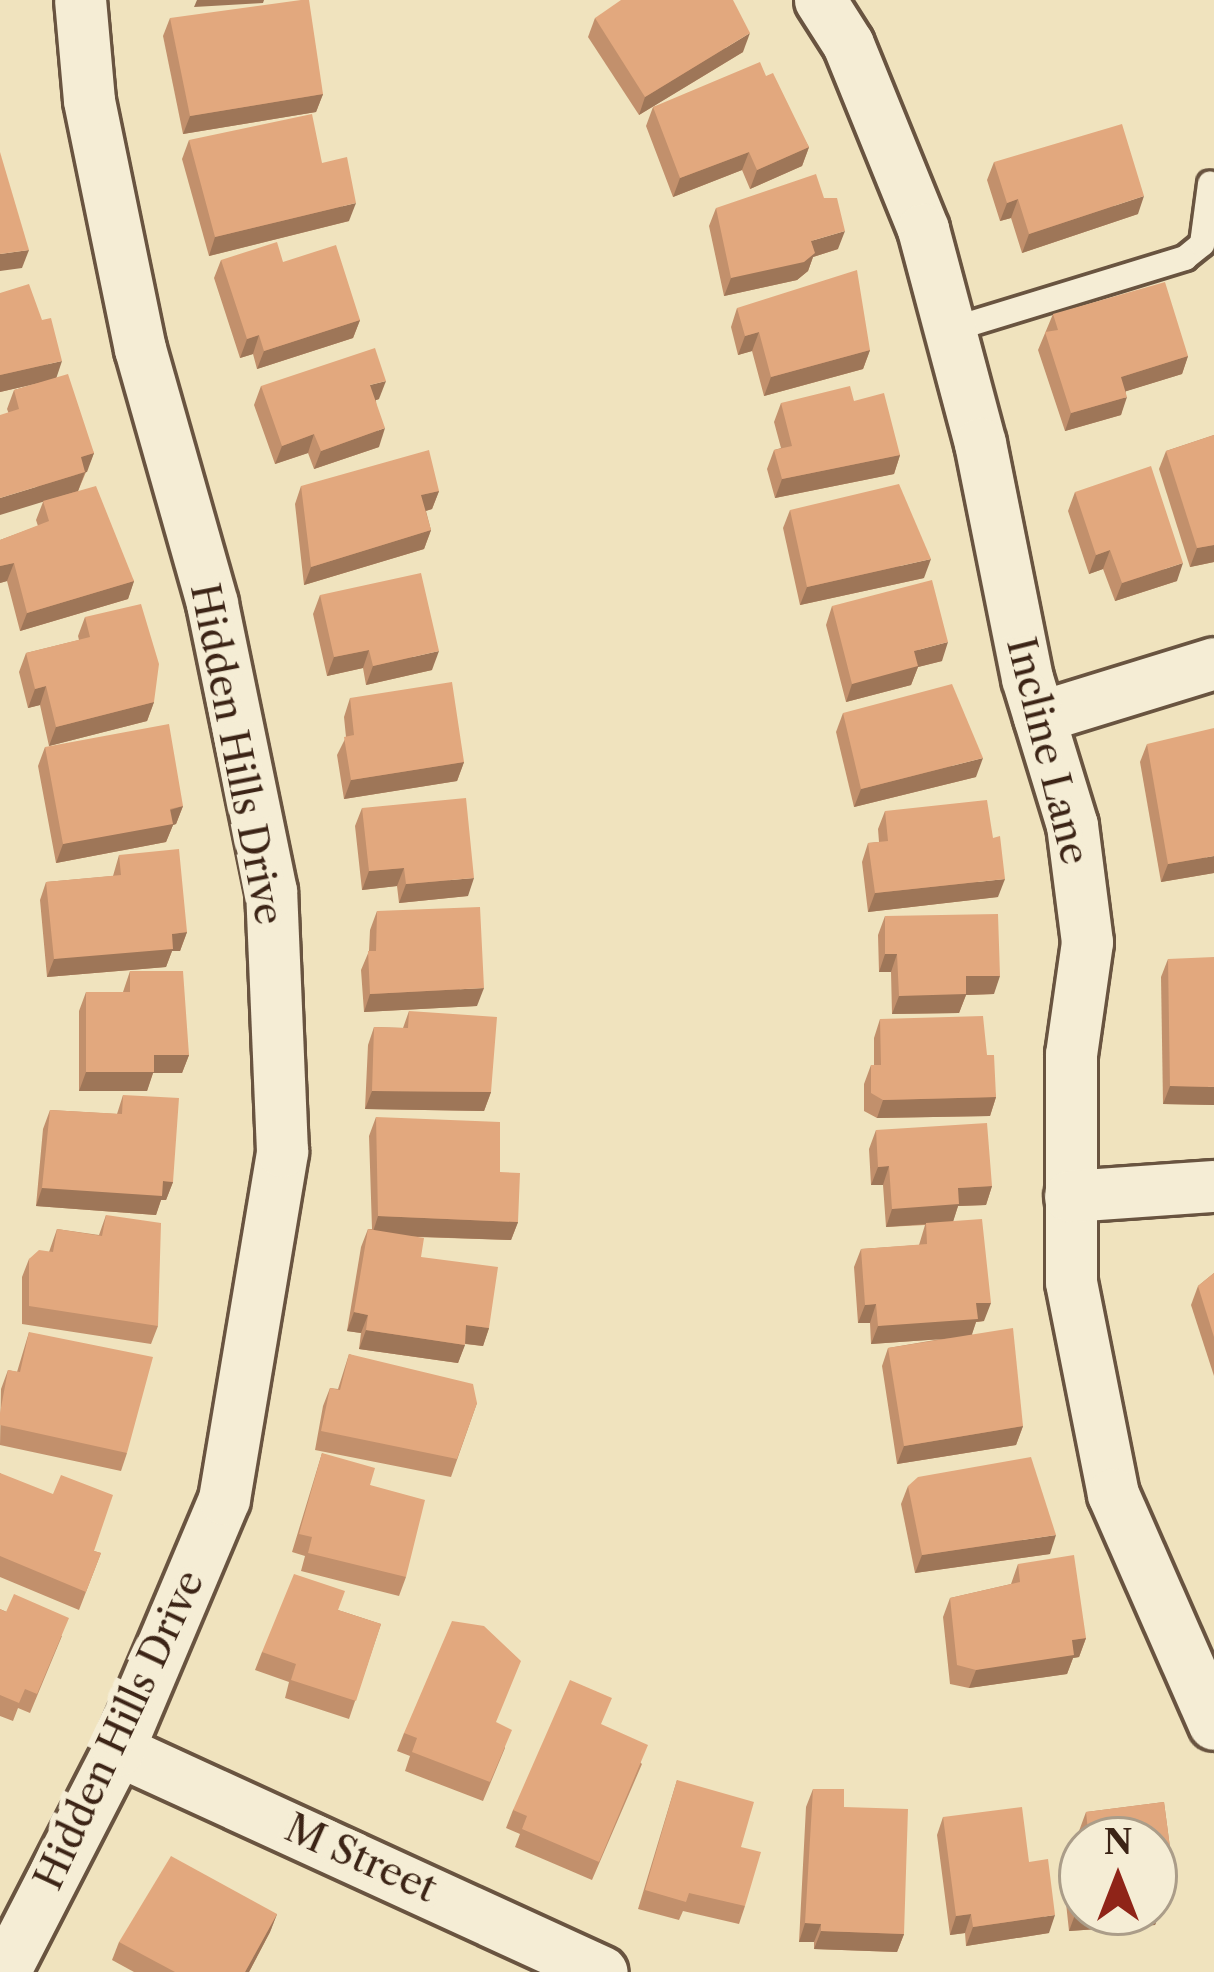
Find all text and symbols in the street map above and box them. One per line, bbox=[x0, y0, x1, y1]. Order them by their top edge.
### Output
street label: Hidden Hills Drive bbox=[181, 579, 293, 929]
street label: Incline Lane bbox=[997, 633, 1099, 869]
street label: Hidden Hills Drive bbox=[25, 1563, 213, 1897]
street label: M Street bbox=[278, 1804, 444, 1912]
north arrow bbox=[1058, 1816, 1178, 1936]
text: N bbox=[1104, 1822, 1132, 1863]

